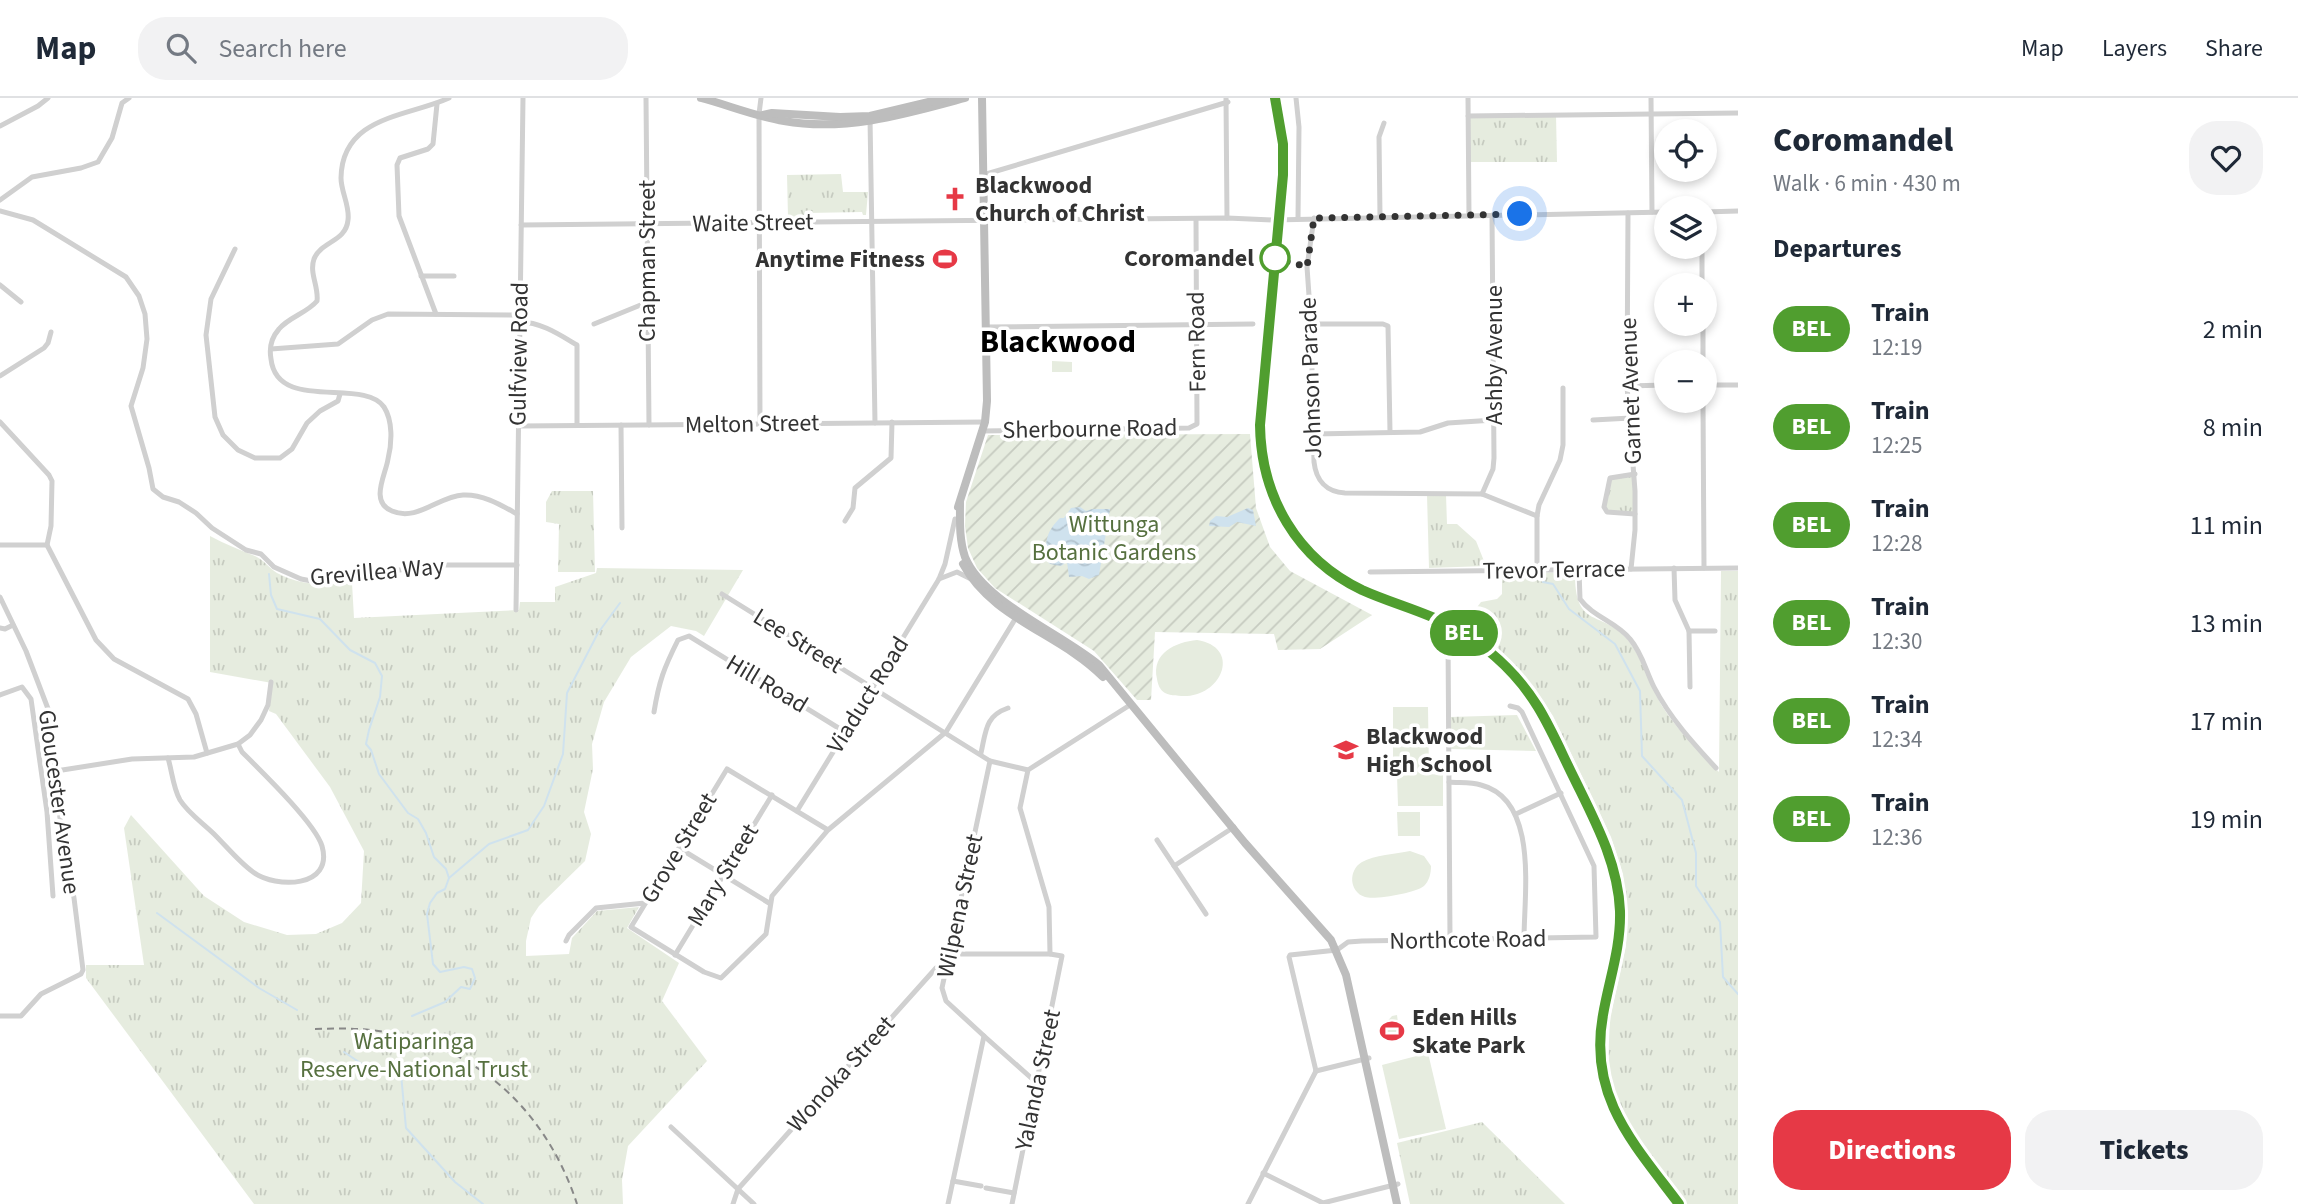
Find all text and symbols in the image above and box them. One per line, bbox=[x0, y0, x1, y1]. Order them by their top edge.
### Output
search box bbox=[138, 17, 628, 80]
text: Map bbox=[35, 25, 96, 72]
icon: search bbox=[162, 29, 200, 67]
text: Search here bbox=[218, 30, 347, 67]
text: Map bbox=[2021, 31, 2064, 66]
text: Layers bbox=[2102, 31, 2167, 66]
text: Share bbox=[2205, 31, 2263, 66]
text: Coromandel bbox=[1773, 117, 1953, 164]
map controls bbox=[1654, 119, 1717, 413]
button: locate bbox=[1654, 119, 1717, 182]
button: heart bbox=[2189, 121, 2263, 195]
text: Walk · 6 min · 430 m bbox=[1773, 167, 1961, 200]
place label: Blackwood Church of Christ bbox=[975, 168, 1145, 231]
street label: Chapman Street bbox=[630, 180, 665, 342]
church icon: Blackwood Church of Christ bbox=[941, 185, 969, 213]
your location bbox=[1502, 196, 1537, 231]
button: layers bbox=[1654, 196, 1717, 259]
street label: Waite Street bbox=[692, 204, 814, 242]
text: Departures bbox=[1773, 230, 1901, 267]
place label: Coromandel bbox=[1124, 241, 1254, 276]
place label: Anytime Fitness bbox=[755, 242, 925, 277]
marker: Coromandel bbox=[1260, 243, 1290, 273]
sports icon: Anytime Fitness bbox=[931, 245, 959, 273]
button: + bbox=[1654, 273, 1717, 336]
street label: Gulfview Road bbox=[500, 282, 538, 426]
street label: Ashby Avenue bbox=[1477, 285, 1512, 425]
street label: Fern Road bbox=[1179, 291, 1215, 393]
text: Train bbox=[1871, 294, 1930, 331]
street label: Johnson Parade bbox=[1291, 297, 1331, 459]
text: BEL bbox=[1791, 311, 1832, 346]
text: 2 min bbox=[2203, 311, 2263, 348]
street label: Garnet Avenue bbox=[1611, 317, 1651, 465]
district label: Blackwood bbox=[980, 319, 1136, 365]
text: 12:19 bbox=[1871, 331, 1922, 364]
button: − bbox=[1654, 350, 1717, 413]
text: Train bbox=[1871, 392, 1930, 429]
street label: Melton Street bbox=[685, 405, 819, 443]
text: BEL bbox=[1791, 409, 1832, 444]
text: 8 min bbox=[2203, 409, 2263, 446]
street label: Sherbourne Road bbox=[1002, 410, 1178, 448]
text: 12:25 bbox=[1871, 429, 1922, 462]
text: Train bbox=[1871, 490, 1930, 527]
park label: Wittunga Botanic Gardens bbox=[1032, 507, 1196, 570]
text: BEL bbox=[1791, 507, 1832, 542]
text: 11 min bbox=[2190, 507, 2263, 544]
text: 12:28 bbox=[1871, 527, 1922, 560]
street label: Grevillea Way bbox=[308, 549, 446, 595]
street label: Trevor Terrace bbox=[1482, 551, 1626, 589]
text: Train bbox=[1871, 588, 1930, 625]
street label: Lee Street bbox=[746, 600, 850, 682]
text: BEL bbox=[1791, 605, 1832, 640]
text: 13 min bbox=[2190, 605, 2263, 642]
line badge: BEL bbox=[1424, 610, 1504, 656]
text: BEL bbox=[1444, 615, 1484, 650]
text: 12:30 bbox=[1871, 625, 1922, 658]
street label: Viaduct Road bbox=[818, 630, 918, 760]
street label: Hill Road bbox=[719, 646, 815, 722]
text: Train bbox=[1871, 686, 1930, 723]
text: BEL bbox=[1791, 703, 1832, 738]
text: 17 min bbox=[2190, 703, 2263, 740]
street label: Gloucester Avenue bbox=[29, 708, 89, 896]
place label: Blackwood High School bbox=[1366, 719, 1492, 782]
text: 12:34 bbox=[1871, 723, 1922, 756]
school or university icon: Blackwood High School bbox=[1332, 736, 1360, 764]
text: Train bbox=[1871, 784, 1930, 821]
street label: Grove Street bbox=[632, 786, 726, 910]
text: BEL bbox=[1791, 801, 1832, 836]
text: 19 min bbox=[2190, 801, 2263, 838]
street label: Mary Street bbox=[678, 817, 768, 933]
text: 12:36 bbox=[1871, 821, 1922, 854]
street label: Wilpena Street bbox=[928, 831, 992, 981]
street label: Northcote Road bbox=[1389, 921, 1547, 959]
place label: Eden Hills Skate Park bbox=[1412, 1000, 1526, 1063]
street label: Yalanda Street bbox=[1006, 1006, 1070, 1155]
street label: Wonoka Street bbox=[779, 1008, 903, 1140]
sports icon: Eden Hills Skate Park bbox=[1378, 1017, 1406, 1045]
park label: Watiparinga Reserve-National Trust bbox=[300, 1024, 528, 1087]
button: Directions bbox=[1773, 1110, 2011, 1190]
button: Tickets bbox=[2025, 1110, 2263, 1190]

